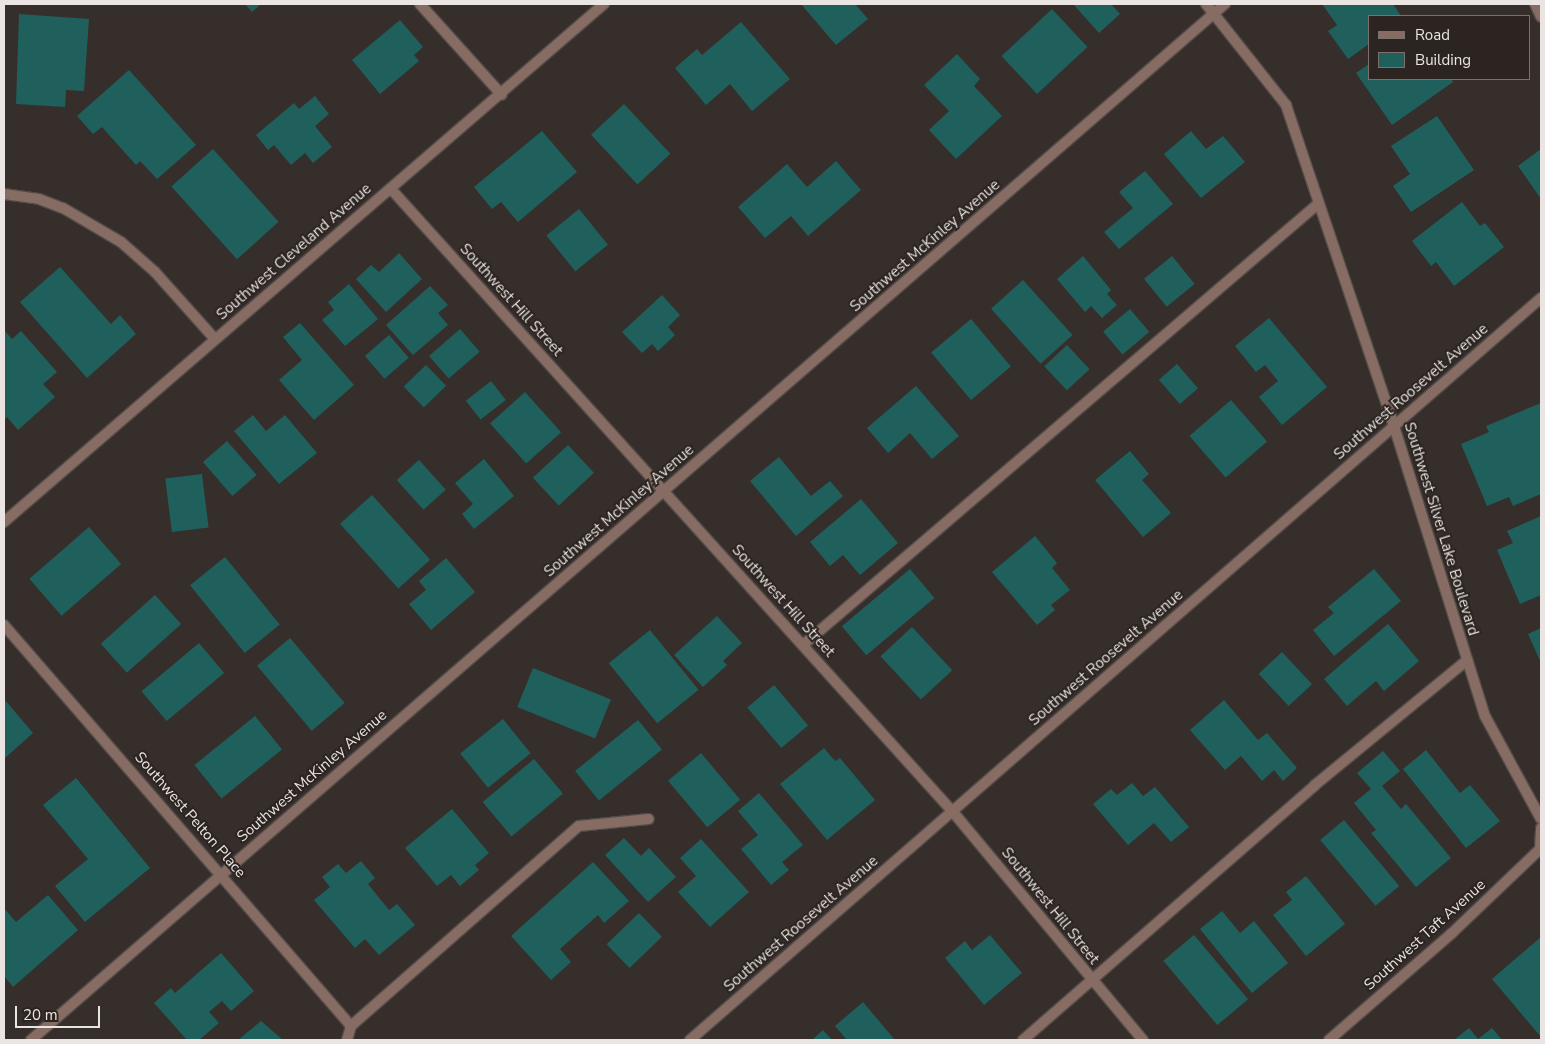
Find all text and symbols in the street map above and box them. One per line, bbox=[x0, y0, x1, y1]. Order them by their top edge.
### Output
legend bbox=[1368, 15, 1530, 80]
text: Road bbox=[1415, 25, 1450, 45]
text: Building bbox=[1415, 50, 1471, 70]
street label: Southwest McKinley Avenue bbox=[846, 176, 1004, 316]
street label: Southwest Cleveland Avenue bbox=[213, 180, 375, 324]
street label: Southwest Hill Street bbox=[456, 240, 566, 360]
street label: Southwest Roosevelt Avenue bbox=[1330, 320, 1492, 464]
street label: Southwest Silver Lake Boulevard bbox=[1400, 420, 1482, 638]
street label: Southwest McKinley Avenue bbox=[540, 441, 698, 581]
street label: Southwest Hill Street bbox=[728, 541, 838, 661]
street label: Southwest Roosevelt Avenue bbox=[1025, 586, 1187, 730]
street label: Southwest McKinley Avenue bbox=[233, 706, 391, 846]
street label: Southwest Pelton Place bbox=[131, 749, 249, 881]
street label: Southwest Hill Street bbox=[997, 844, 1103, 968]
street label: Southwest Roosevelt Avenue bbox=[720, 852, 882, 996]
street label: Southwest Taft Avenue bbox=[1361, 876, 1489, 994]
scale bar bbox=[18, 996, 102, 1028]
text: 20 m bbox=[23, 1005, 58, 1025]

